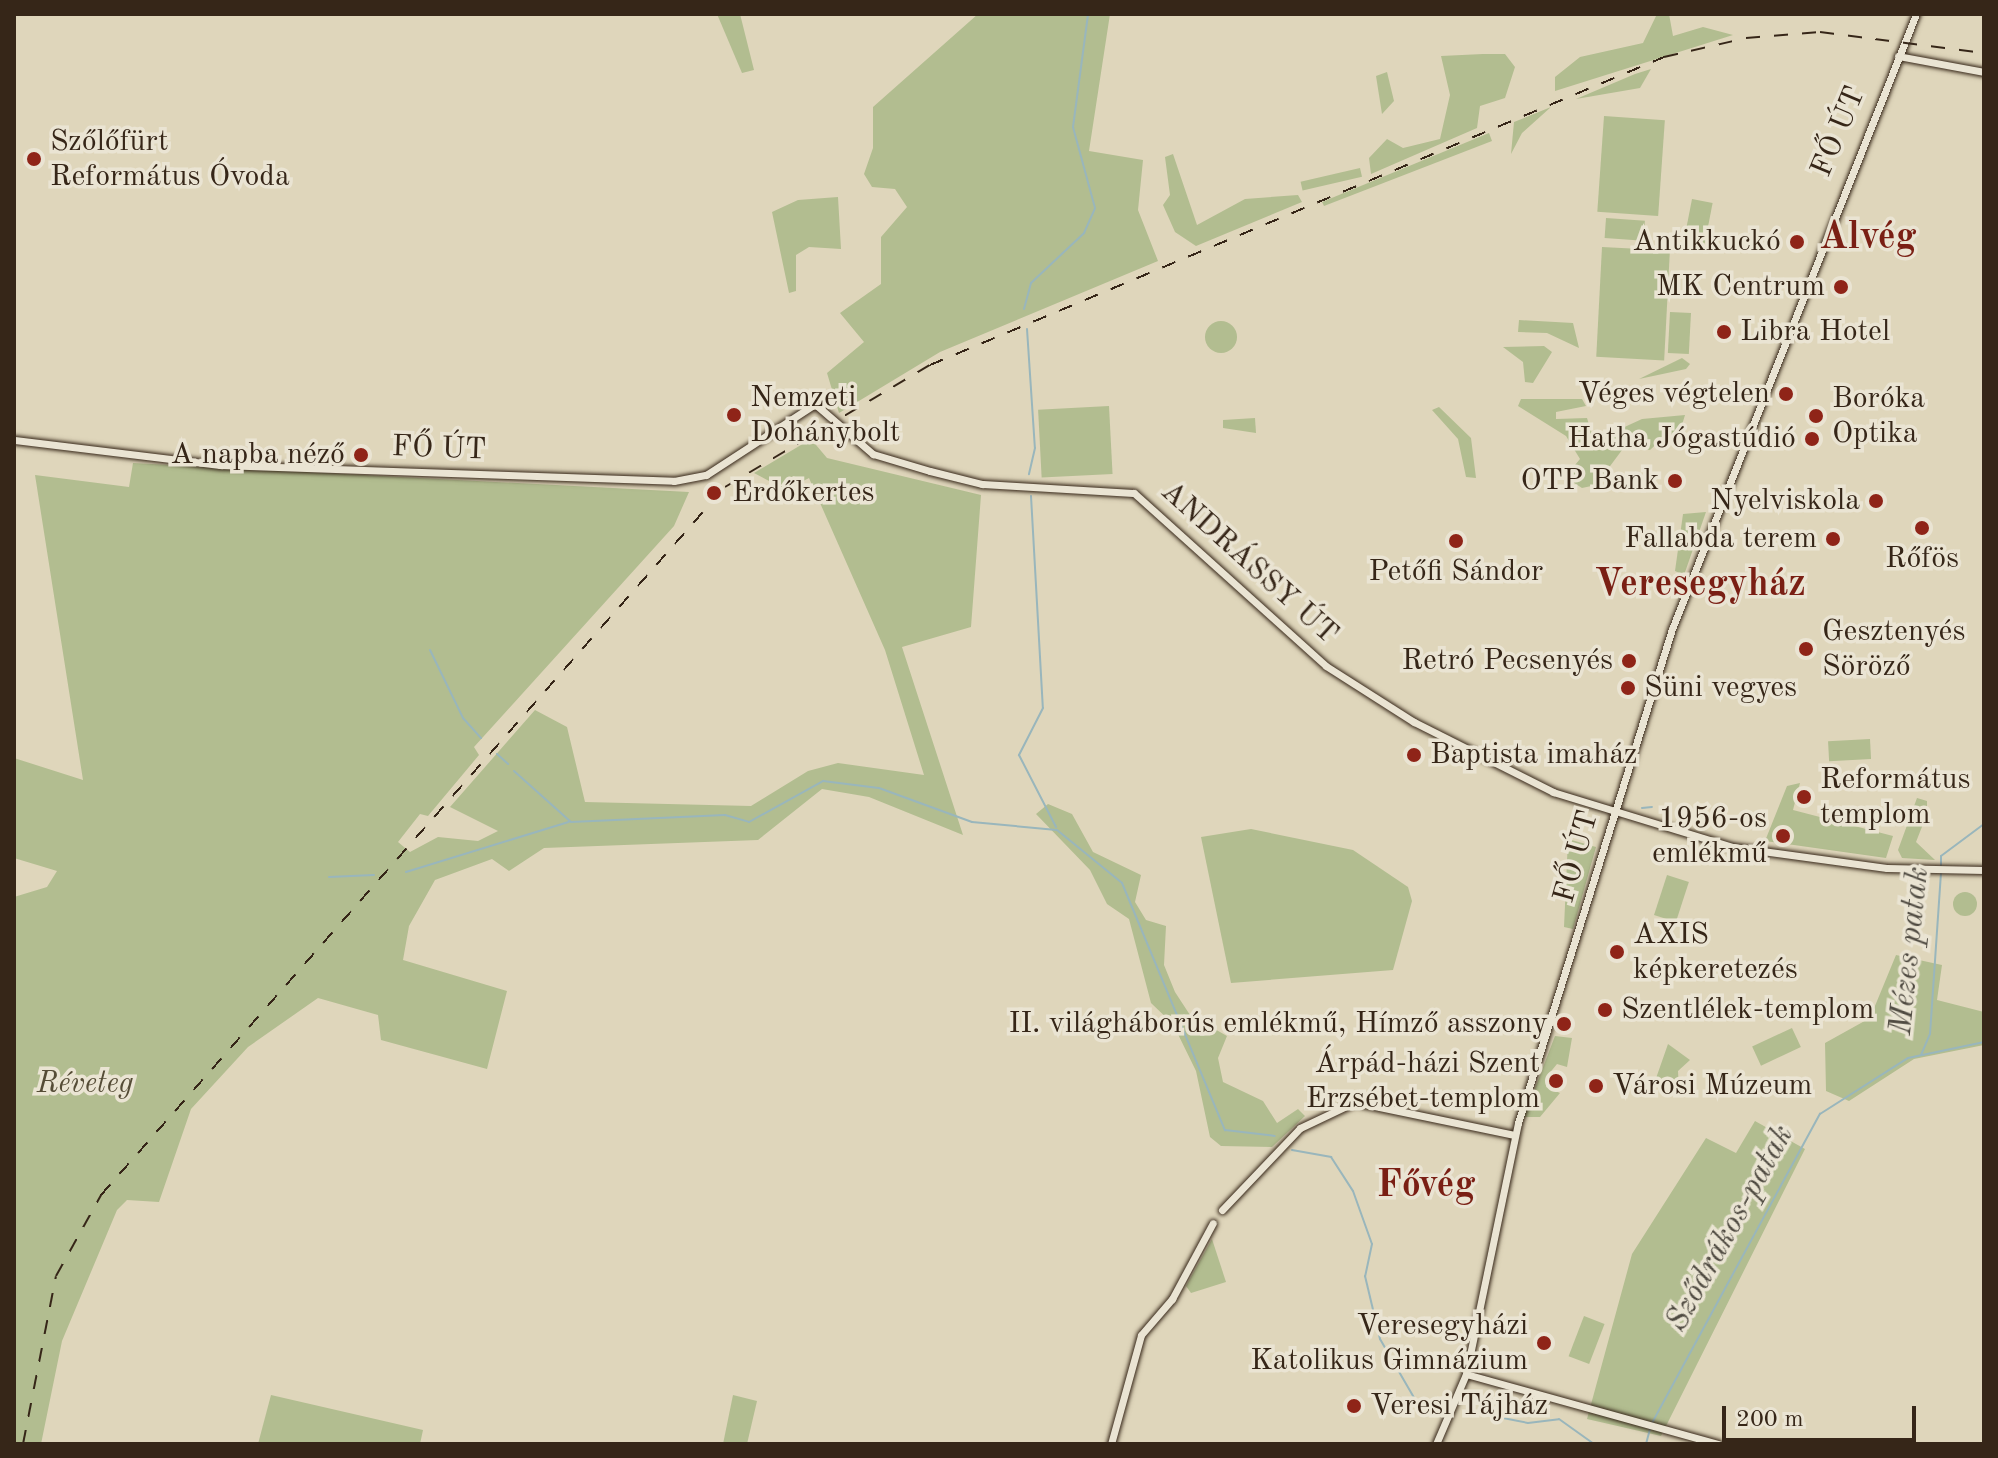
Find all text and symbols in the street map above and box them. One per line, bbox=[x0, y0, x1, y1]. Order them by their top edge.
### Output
street label: FŐ ÚT bbox=[1804, 81, 1874, 183]
place label: Szőlőfürt Református Óvoda bbox=[50, 124, 290, 194]
marker: Szőlőfürt Református Óvoda bbox=[25, 150, 43, 168]
district label: Alvég bbox=[1819, 216, 1917, 262]
place label: Antikkuckó bbox=[1633, 224, 1781, 260]
marker: Antikkuckó bbox=[1788, 233, 1806, 251]
place label: MK Centrum bbox=[1656, 269, 1825, 305]
marker: MK Centrum bbox=[1832, 278, 1850, 296]
place label: Libra Hotel bbox=[1740, 314, 1890, 350]
marker: Libra Hotel bbox=[1715, 323, 1733, 341]
place label: Véges végtelen bbox=[1578, 376, 1770, 412]
place label: Nemzeti Dohánybolt bbox=[750, 380, 900, 450]
place label: Boróka Optika bbox=[1832, 381, 1925, 452]
marker: Véges végtelen bbox=[1777, 385, 1795, 403]
marker: Nemzeti Dohánybolt bbox=[725, 406, 743, 424]
marker: Boróka Optika bbox=[1807, 407, 1825, 425]
place label: Hatha Jógastúdió bbox=[1567, 421, 1796, 457]
street label: FŐ ÚT bbox=[391, 429, 487, 469]
marker: Hatha Jógastúdió bbox=[1803, 430, 1821, 448]
place label: A napba néző bbox=[170, 437, 345, 473]
marker: A napba néző bbox=[352, 446, 370, 464]
place label: OTP Bank bbox=[1520, 463, 1659, 499]
marker: OTP Bank bbox=[1666, 472, 1684, 490]
street label: ANDRÁSSY ÚT bbox=[1153, 474, 1345, 652]
place label: Erdőkertes bbox=[732, 475, 875, 511]
marker: Erdőkertes bbox=[703, 482, 725, 504]
place label: Nyelviskola bbox=[1710, 483, 1860, 519]
marker: Nyelviskola bbox=[1867, 492, 1885, 510]
marker: Rőfös bbox=[1913, 519, 1931, 537]
place label: Fallabda terem bbox=[1624, 521, 1817, 557]
marker: Fallabda terem bbox=[1824, 530, 1842, 548]
marker: Petőfi Sándor bbox=[1447, 532, 1465, 550]
place label: Rőfös bbox=[1885, 541, 1959, 577]
place label: Petőfi Sándor bbox=[1369, 554, 1543, 590]
district label: Veresegyház bbox=[1594, 563, 1806, 609]
place label: Gesztenyés Söröző bbox=[1822, 614, 1965, 684]
marker: Gesztenyés Söröző bbox=[1797, 640, 1815, 658]
place label: Retró Pecsenyés bbox=[1402, 643, 1613, 679]
marker: Retró Pecsenyés bbox=[1620, 652, 1638, 670]
place label: Süni vegyes bbox=[1644, 670, 1797, 706]
marker: Süni vegyes bbox=[1619, 679, 1637, 697]
place label: Baptista imaház bbox=[1430, 737, 1637, 773]
marker: Baptista imaház bbox=[1405, 746, 1423, 764]
place label: Református templom bbox=[1820, 762, 1971, 832]
marker: Református templom bbox=[1795, 788, 1813, 806]
place label: 1956-os emlékmű bbox=[1652, 801, 1767, 872]
street label: FŐ ÚT bbox=[1547, 807, 1607, 907]
marker: 1956-os emlékmű bbox=[1774, 827, 1792, 845]
water label: Mézes patak bbox=[1883, 865, 1939, 1037]
place label: AXIS képkeretezés bbox=[1633, 917, 1798, 988]
marker: AXIS képkeretezés bbox=[1608, 943, 1626, 961]
place label: Szentlélek-templom bbox=[1621, 992, 1874, 1028]
marker: Szentlélek-templom bbox=[1596, 1001, 1614, 1019]
place label: II. világháborús emlékmű, Hímző asszony bbox=[1008, 1006, 1548, 1042]
marker: II. világháborús emlékmű, Hímző asszony bbox=[1555, 1015, 1573, 1033]
place label: Árpád-házi Szent Erzsébet-templom bbox=[1306, 1046, 1540, 1116]
park label: Réveteg bbox=[37, 1066, 133, 1102]
place label: Városi Múzeum bbox=[1612, 1068, 1812, 1104]
marker: Árpád-házi Szent Erzsébet-templom bbox=[1547, 1072, 1565, 1090]
marker: Városi Múzeum bbox=[1587, 1077, 1605, 1095]
water label: Sződrákos-patak bbox=[1658, 1119, 1804, 1339]
district label: Fővég bbox=[1376, 1164, 1476, 1210]
place label: Veresegyházi Katolikus Gimnázium bbox=[1250, 1308, 1528, 1378]
marker: Veresegyházi Katolikus Gimnázium bbox=[1535, 1334, 1553, 1352]
place label: Veresi Tájház bbox=[1370, 1388, 1548, 1424]
scale bar bbox=[1726, 1390, 1920, 1440]
marker: Veresi Tájház bbox=[1345, 1397, 1363, 1415]
text: 200 m bbox=[1736, 1408, 1804, 1432]

